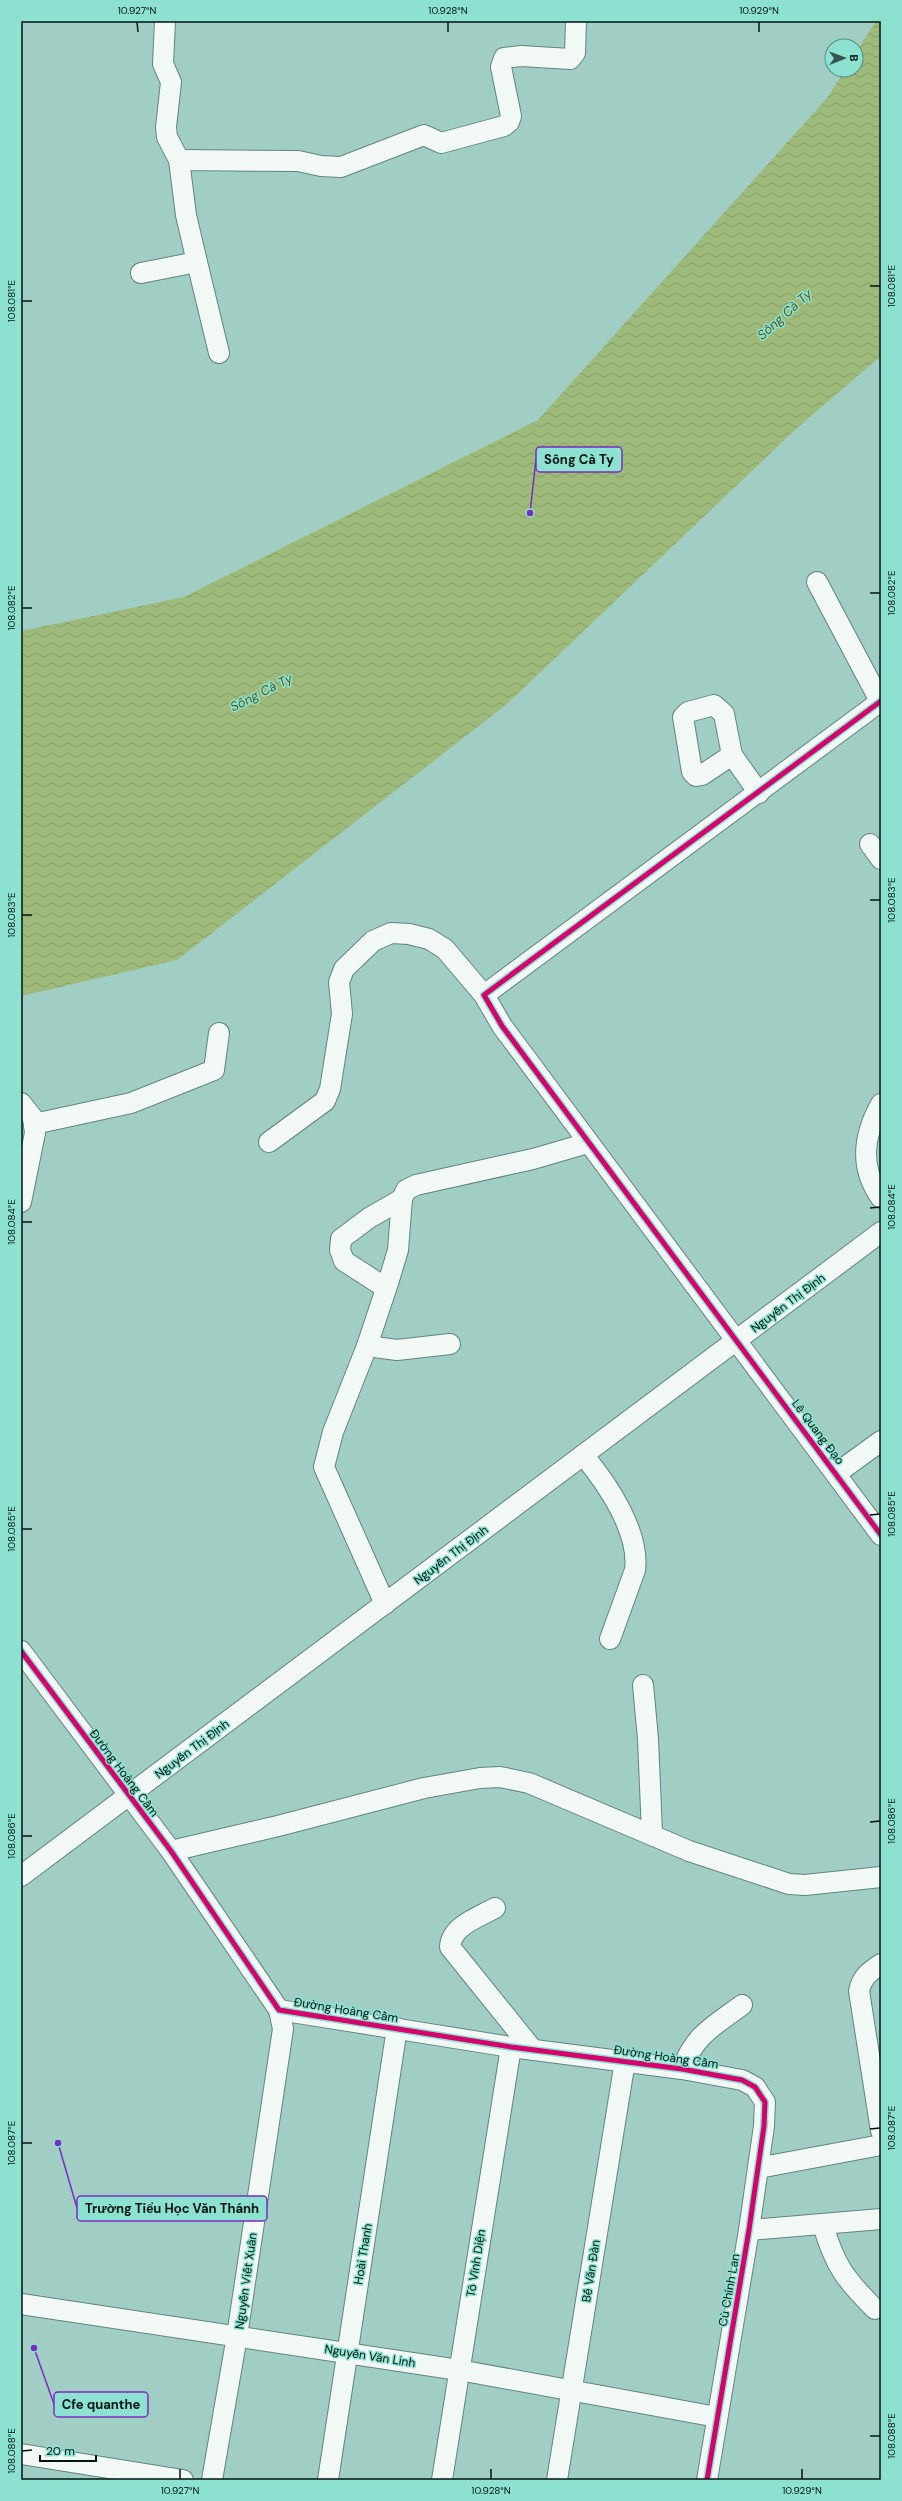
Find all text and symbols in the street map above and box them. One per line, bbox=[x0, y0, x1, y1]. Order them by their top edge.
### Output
text: 10.927°N bbox=[118, 4, 156, 17]
text: 10.928°N bbox=[428, 4, 468, 17]
text: 10.929°N bbox=[739, 4, 779, 17]
north arrow bbox=[824, 38, 864, 78]
text: B bbox=[847, 54, 861, 61]
text: 108.081°E bbox=[885, 264, 898, 307]
text: 108.081°E bbox=[5, 279, 18, 322]
water label: Sông Cà Ty bbox=[753, 285, 816, 343]
callout: Sông Cà Ty bbox=[536, 447, 622, 472]
text: Sông Cà Ty bbox=[544, 451, 614, 468]
text: 108.082°E bbox=[885, 570, 898, 616]
text: 108.082°E bbox=[5, 585, 18, 631]
water label: Sông Cà Ty bbox=[227, 669, 296, 715]
text: 108.083°E bbox=[885, 877, 898, 923]
text: 108.083°E bbox=[5, 892, 18, 938]
text: 108.084°E bbox=[885, 1184, 898, 1230]
text: 108.084°E bbox=[5, 1199, 18, 1245]
street label: Nguyễn Thị Định bbox=[748, 1270, 829, 1336]
street label: Lê Quang Đạo bbox=[788, 1396, 848, 1468]
text: 108.085°E bbox=[885, 1491, 898, 1537]
text: 108.085°E bbox=[5, 1506, 18, 1552]
street label: Nguyễn Thị Định bbox=[411, 1522, 492, 1588]
street label: Nguyễn Thị Định bbox=[152, 1716, 233, 1782]
street label: Đường Hoàng Cầm bbox=[86, 1726, 162, 1820]
text: 108.086°E bbox=[885, 1798, 898, 1844]
text: 108.086°E bbox=[5, 1813, 18, 1859]
street label: Đường Hoàng Cầm bbox=[293, 1994, 399, 2026]
street label: Đường Hoàng Cầm bbox=[613, 2042, 719, 2072]
text: 108.087°E bbox=[885, 2105, 898, 2150]
text: 108.087°E bbox=[5, 2120, 18, 2165]
callout: Trường Tiểu Học Văn Thánh bbox=[77, 2196, 267, 2221]
text: Trường Tiểu Học Văn Thánh bbox=[85, 2200, 259, 2217]
street label: Hoài Thanh bbox=[350, 2222, 376, 2286]
street label: Tô Vĩnh Diện bbox=[463, 2228, 489, 2298]
street label: Nguyễn Viết Xuân bbox=[231, 2231, 261, 2330]
street label: Bế Văn Đàn bbox=[578, 2238, 604, 2303]
street label: Cù Chính Lan bbox=[715, 2252, 743, 2328]
street label: Nguyễn Văn Linh bbox=[323, 2341, 417, 2371]
callout: Cfe quanthe bbox=[54, 2392, 148, 2417]
text: Cfe quanthe bbox=[62, 2396, 141, 2413]
text: 108.088°E bbox=[885, 2413, 898, 2459]
text: 108.088°E bbox=[5, 2428, 18, 2474]
scale bar bbox=[40, 2437, 96, 2463]
text: 20 m bbox=[46, 2443, 75, 2459]
text: 10.927°N bbox=[161, 2484, 199, 2497]
text: 10.928°N bbox=[471, 2484, 511, 2497]
text: 10.929°N bbox=[782, 2484, 822, 2497]

